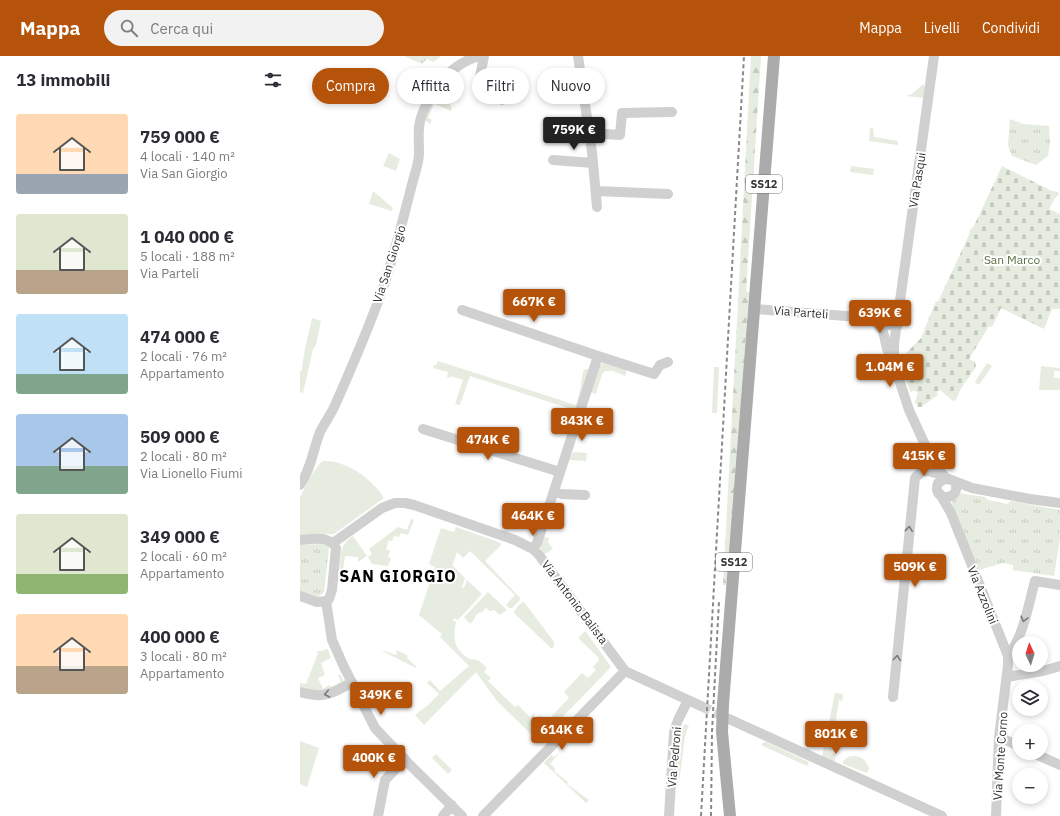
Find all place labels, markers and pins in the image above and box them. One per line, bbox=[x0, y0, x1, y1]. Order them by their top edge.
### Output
pin: 759K € bbox=[541, 117, 607, 151]
pin: 667K € bbox=[501, 289, 567, 323]
pin: 639K € bbox=[847, 300, 913, 334]
pin: 1.04M € bbox=[853, 354, 927, 388]
pin: 843K € bbox=[549, 408, 615, 442]
pin: 474K € bbox=[455, 427, 521, 461]
pin: 415K € bbox=[891, 443, 957, 477]
pin: 464K € bbox=[500, 503, 566, 537]
pin: 509K € bbox=[882, 554, 948, 588]
pin: 349K € bbox=[348, 682, 414, 716]
pin: 614K € bbox=[529, 717, 595, 751]
pin: 801K € bbox=[803, 721, 869, 755]
pin: 400K € bbox=[341, 745, 407, 779]

